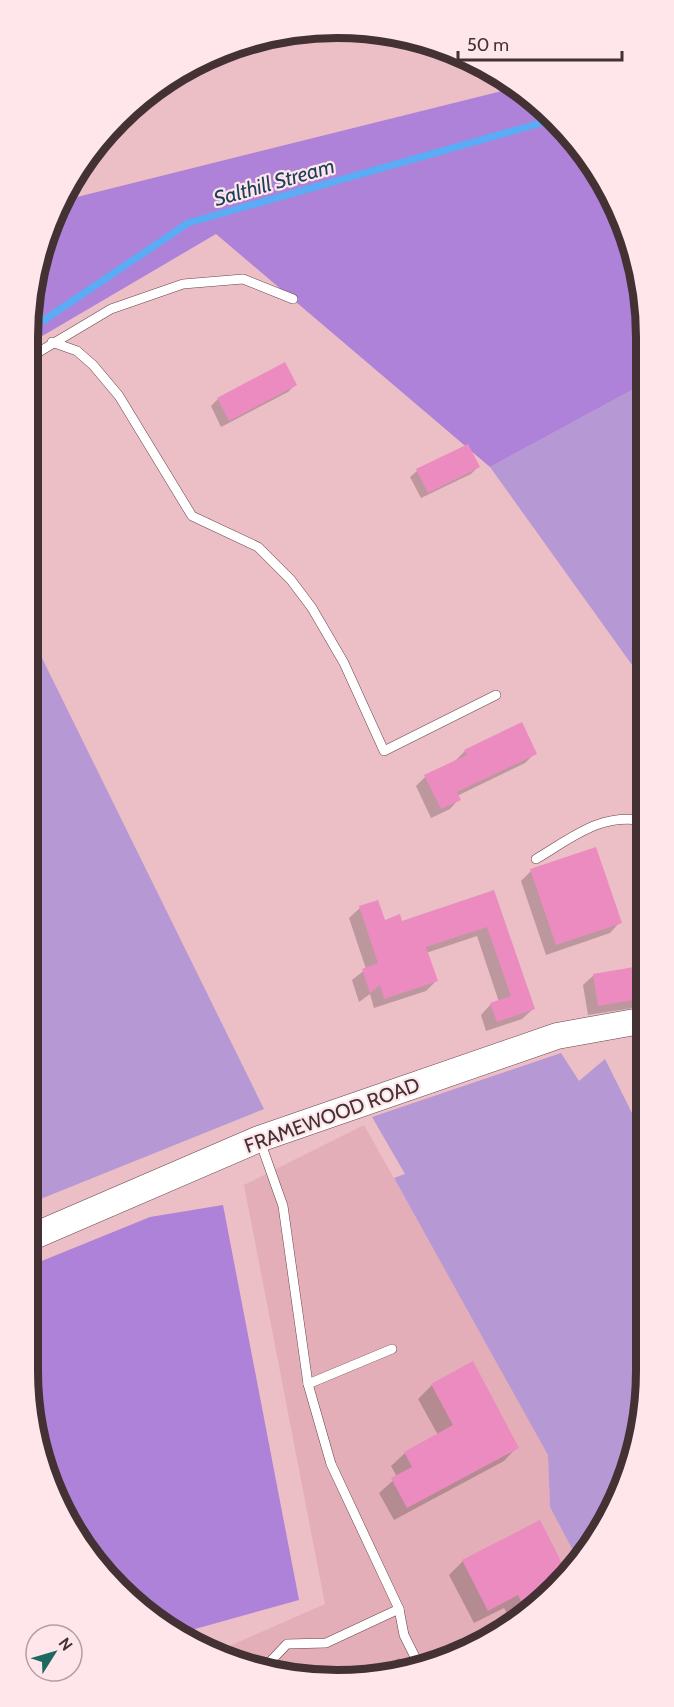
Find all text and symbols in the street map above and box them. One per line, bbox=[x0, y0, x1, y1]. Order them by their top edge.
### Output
scale bar bbox=[458, 24, 622, 62]
text: 50 m bbox=[467, 34, 509, 56]
water label: Salthill Stream bbox=[211, 153, 337, 211]
street label: FRAMEWOOD ROAD bbox=[241, 1072, 423, 1158]
north arrow bbox=[24, 1623, 84, 1683]
text: N bbox=[55, 1634, 77, 1655]

